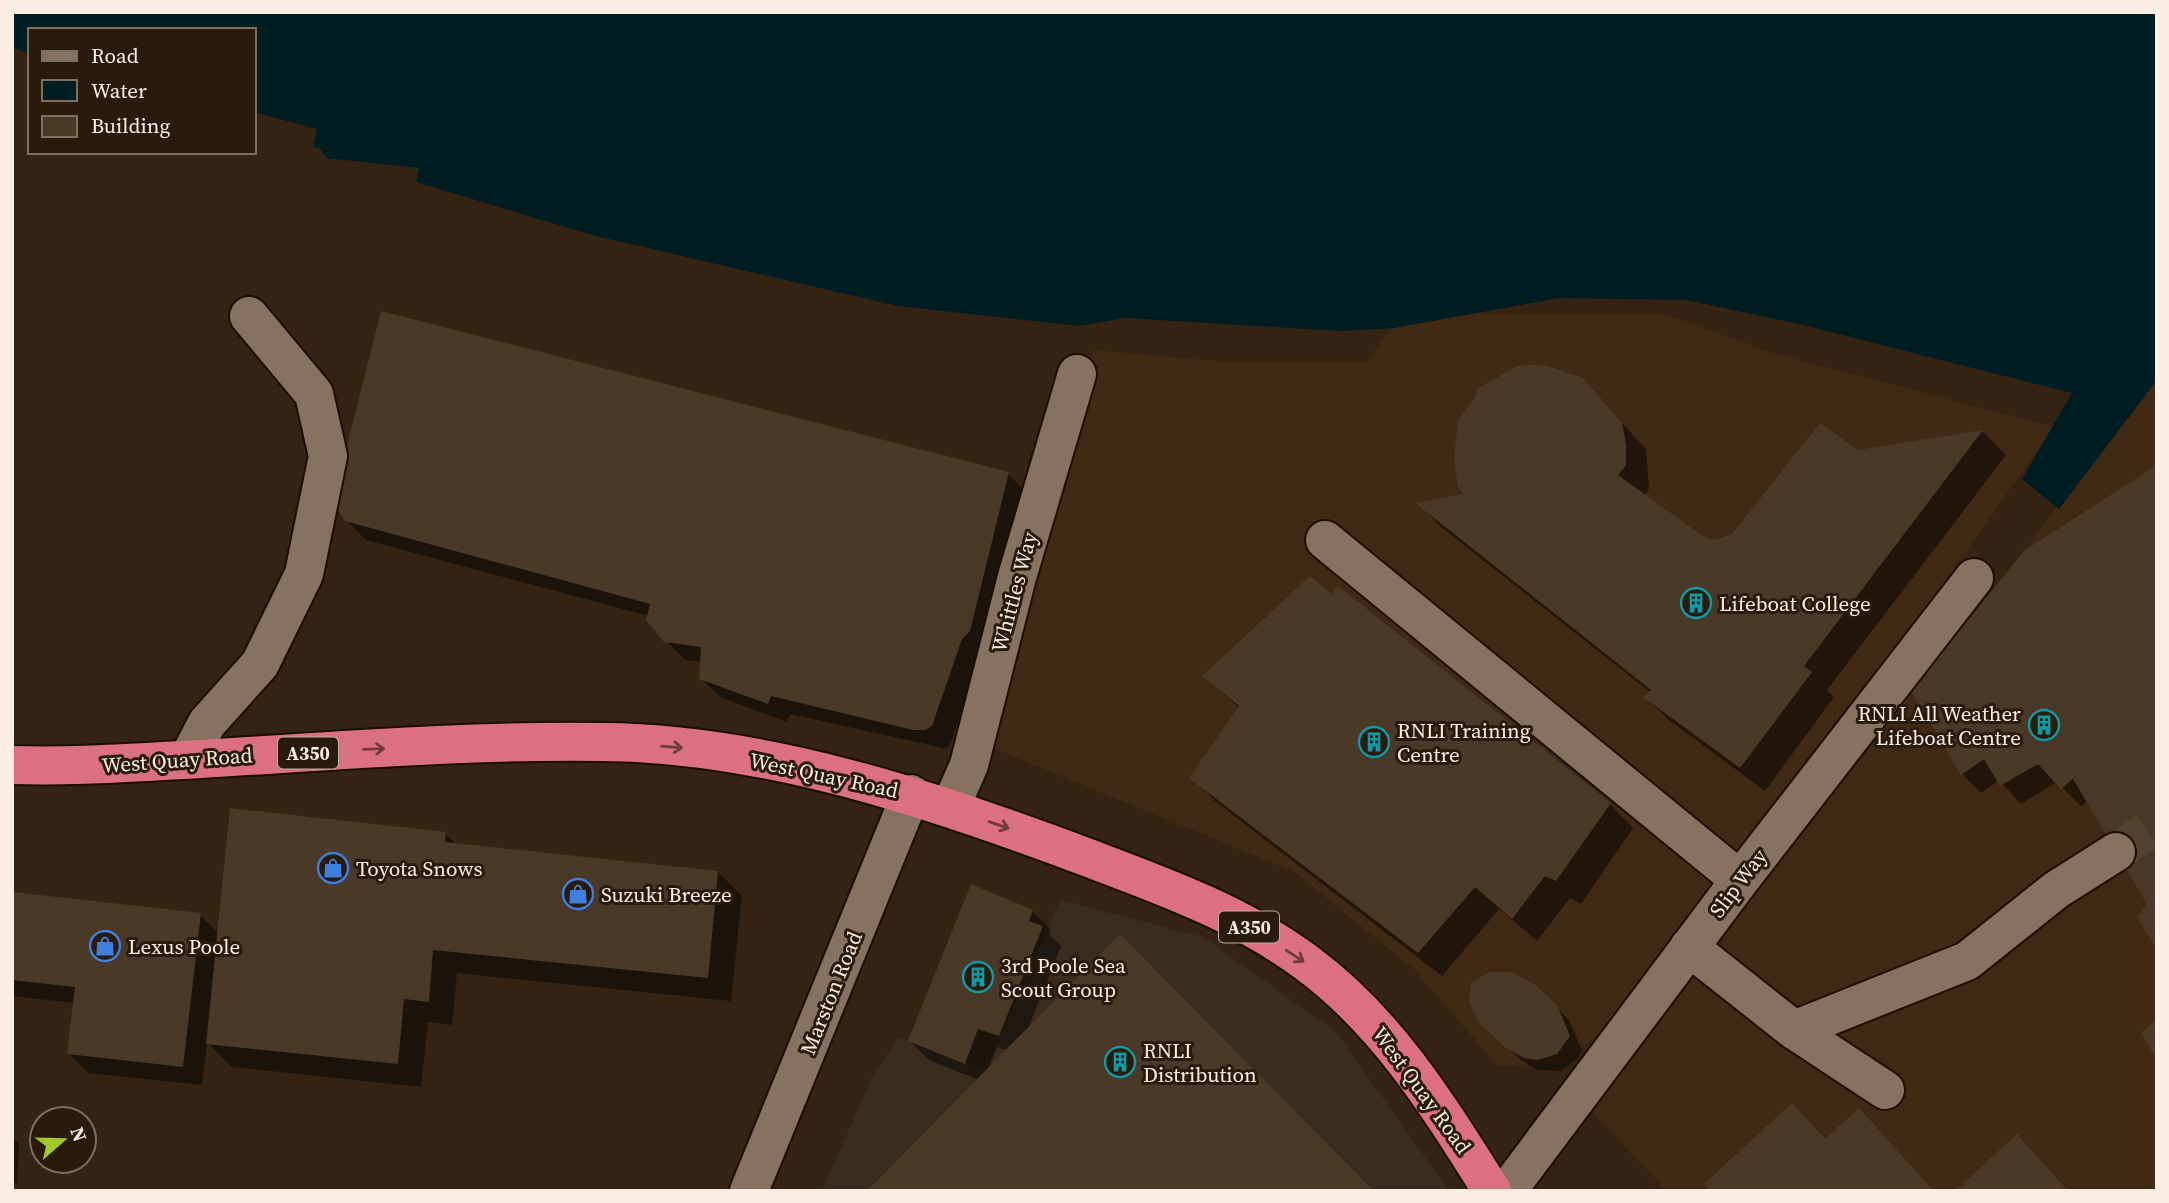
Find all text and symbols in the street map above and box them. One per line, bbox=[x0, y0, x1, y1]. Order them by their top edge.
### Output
legend bbox=[28, 28, 256, 154]
text: Road bbox=[91, 41, 139, 70]
text: Water bbox=[91, 76, 147, 105]
text: Building bbox=[91, 111, 170, 140]
street label: Whittles Way bbox=[984, 528, 1044, 655]
building icon: Lifeboat College bbox=[1679, 586, 1713, 620]
place label: Lifeboat College bbox=[1719, 589, 1871, 618]
place label: RNLI All Weather Lifeboat Centre bbox=[1858, 699, 2021, 752]
building icon: RNLI All Weather Lifeboat Centre bbox=[2027, 708, 2061, 742]
place label: RNLI Training Centre bbox=[1397, 716, 1531, 769]
building icon: RNLI Training Centre bbox=[1357, 725, 1391, 759]
road number: A350 bbox=[278, 738, 338, 768]
street label: West Quay Road bbox=[101, 740, 253, 780]
one-way arrow bbox=[660, 741, 683, 754]
one-way arrow bbox=[362, 743, 385, 756]
street label: West Quay Road bbox=[747, 745, 901, 805]
one-way arrow bbox=[987, 820, 1009, 832]
street label: Slip Way bbox=[1703, 842, 1774, 923]
shop icon: Toyota Snows bbox=[316, 851, 350, 885]
place label: Toyota Snows bbox=[356, 854, 483, 883]
shop icon: Suzuki Breeze bbox=[561, 877, 595, 911]
place label: Suzuki Breeze bbox=[601, 880, 732, 909]
road number: A350 bbox=[1219, 911, 1279, 942]
street label: Marston Road bbox=[793, 927, 869, 1059]
shop icon: Lexus Poole bbox=[88, 929, 122, 963]
place label: Lexus Poole bbox=[128, 932, 240, 961]
one-way arrow bbox=[1285, 949, 1305, 963]
place label: 3rd Poole Sea Scout Group bbox=[1001, 951, 1126, 1004]
building icon: 3rd Poole Sea Scout Group bbox=[961, 960, 995, 994]
street label: West Quay Road bbox=[1366, 1020, 1478, 1160]
place label: RNLI Distribution bbox=[1143, 1036, 1257, 1089]
building icon: RNLI Distribution bbox=[1103, 1045, 1137, 1079]
north arrow bbox=[28, 1105, 98, 1175]
text: N bbox=[64, 1123, 94, 1145]

